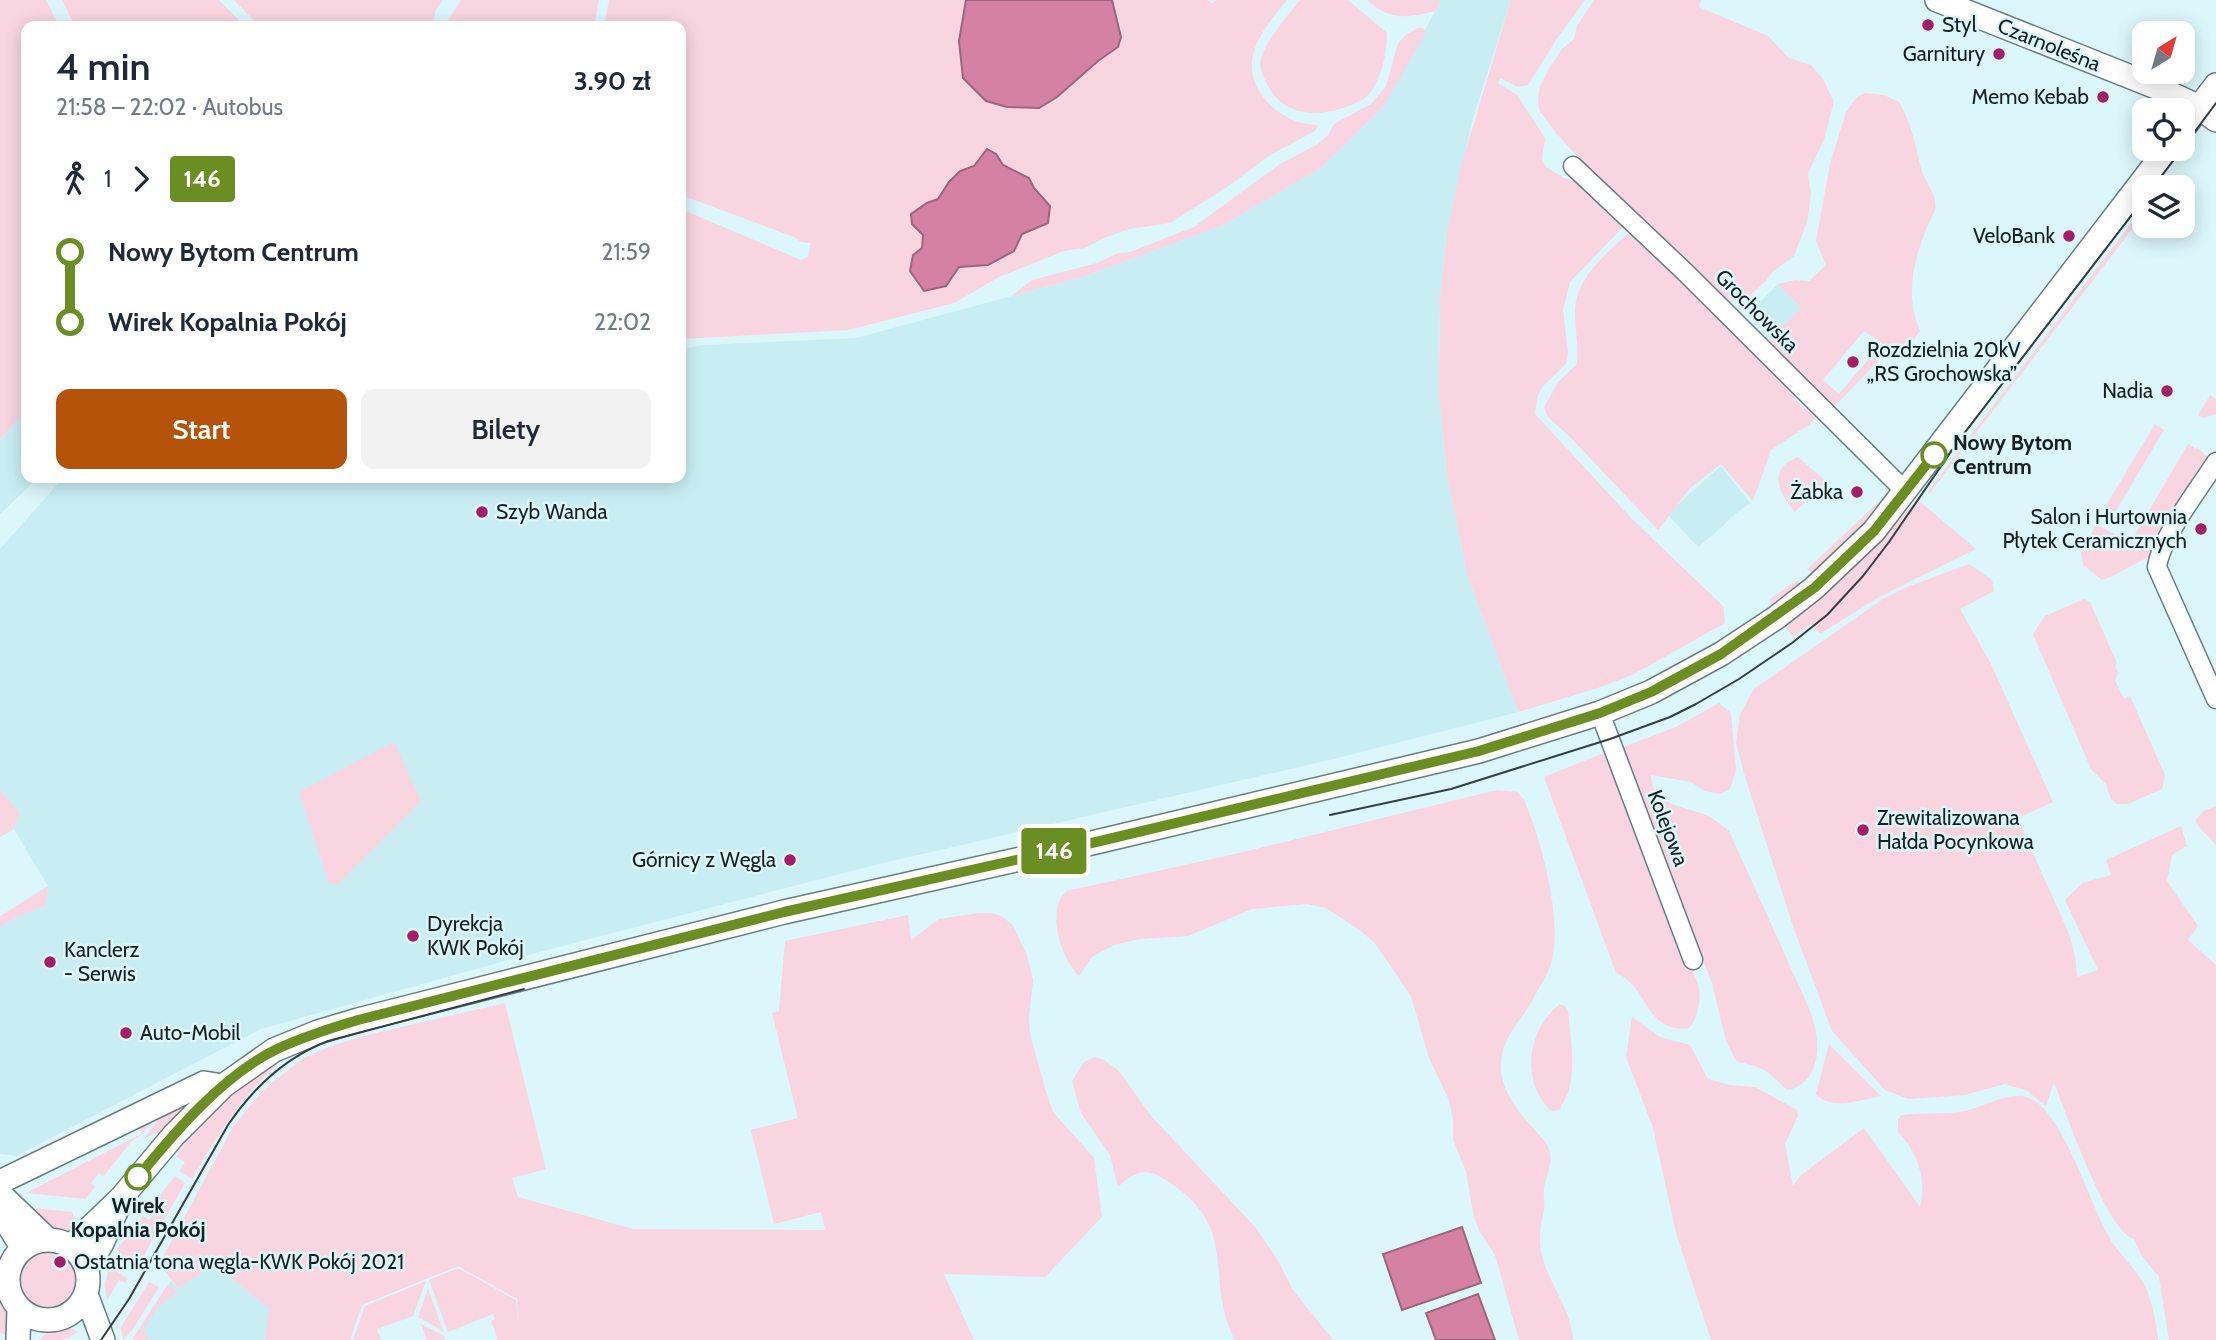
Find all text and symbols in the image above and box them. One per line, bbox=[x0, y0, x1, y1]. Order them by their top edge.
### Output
place label: Styl bbox=[1942, 12, 1977, 37]
street label: Czarnoleśna bbox=[1994, 13, 2104, 77]
marker: Styl bbox=[1920, 17, 1936, 33]
north arrow bbox=[2132, 21, 2194, 84]
map controls bbox=[2132, 21, 2195, 238]
place label: Garnitury bbox=[1903, 41, 1985, 66]
text: 4 min bbox=[56, 43, 151, 90]
marker: Garnitury bbox=[1991, 46, 2007, 62]
text: 3.90 zł bbox=[574, 65, 651, 97]
place label: Memo Kebab bbox=[1971, 84, 2089, 109]
marker: Memo Kebab bbox=[2095, 89, 2111, 105]
text: 21:58 – 22:02 · Autobus bbox=[56, 93, 283, 121]
button: locate bbox=[2132, 98, 2195, 161]
icon: walk bbox=[56, 160, 94, 198]
icon: forward bbox=[122, 160, 160, 198]
text: 146 bbox=[184, 164, 221, 193]
text: 1 bbox=[104, 165, 112, 193]
button: layers bbox=[2132, 175, 2195, 238]
place label: VeloBank bbox=[1973, 223, 2056, 248]
marker: VeloBank bbox=[2061, 228, 2077, 244]
text: Nowy Bytom Centrum bbox=[108, 236, 359, 268]
text: 21:59 bbox=[601, 238, 651, 266]
street label: Grochowska bbox=[1710, 264, 1804, 358]
text: Wirek Kopalnia Pokój bbox=[108, 306, 347, 338]
text: 22:02 bbox=[594, 308, 651, 336]
place label: Rozdzielnia 20kV „RS Grochowska” bbox=[1867, 337, 2021, 386]
marker: Rozdzielnia 20kV „RS Grochowska” bbox=[1845, 354, 1861, 370]
place label: Nadia bbox=[2102, 378, 2153, 403]
marker: Nadia bbox=[2159, 383, 2175, 399]
button: Start bbox=[56, 389, 347, 469]
button: Bilety bbox=[361, 389, 651, 469]
place label: Nowy Bytom Centrum bbox=[1953, 430, 2072, 479]
marker: Nowy Bytom Centrum bbox=[1921, 442, 1947, 468]
place label: Żabka bbox=[1790, 479, 1843, 504]
marker: Żabka bbox=[1849, 484, 1865, 500]
place label: Szyb Wanda bbox=[496, 499, 607, 524]
marker: Szyb Wanda bbox=[474, 504, 490, 520]
place label: Salon i Hurtownia Płytek Ceramicznych bbox=[2003, 504, 2187, 553]
marker: Salon i Hurtownia Płytek Ceramicznych bbox=[2193, 521, 2209, 537]
street label: Kolejowa bbox=[1642, 786, 1694, 870]
place label: Zrewitalizowana Hałda Pocynkowa bbox=[1877, 805, 2034, 854]
marker: Zrewitalizowana Hałda Pocynkowa bbox=[1855, 822, 1871, 838]
line badge: 146 bbox=[1014, 828, 1094, 874]
text: 146 bbox=[1035, 836, 1073, 865]
place label: Górnicy z Węgla bbox=[632, 847, 776, 872]
marker: Górnicy z Węgla bbox=[782, 852, 798, 868]
place label: Dyrekcja KWK Pokój bbox=[427, 911, 524, 961]
marker: Dyrekcja KWK Pokój bbox=[405, 928, 421, 944]
place label: Kanclerz - Serwis bbox=[64, 937, 139, 986]
marker: Kanclerz - Serwis bbox=[42, 954, 58, 970]
place label: Auto-Mobil bbox=[140, 1020, 241, 1045]
marker: Auto-Mobil bbox=[118, 1025, 134, 1041]
marker: Wirek Kopalnia Pokój bbox=[125, 1164, 151, 1190]
place label: Wirek Kopalnia Pokój bbox=[70, 1193, 206, 1242]
place label: Ostatnia tona węgla-KWK Pokój 2021 bbox=[74, 1249, 404, 1275]
marker: Ostatnia tona węgla-KWK Pokój 2021 bbox=[52, 1254, 68, 1270]

